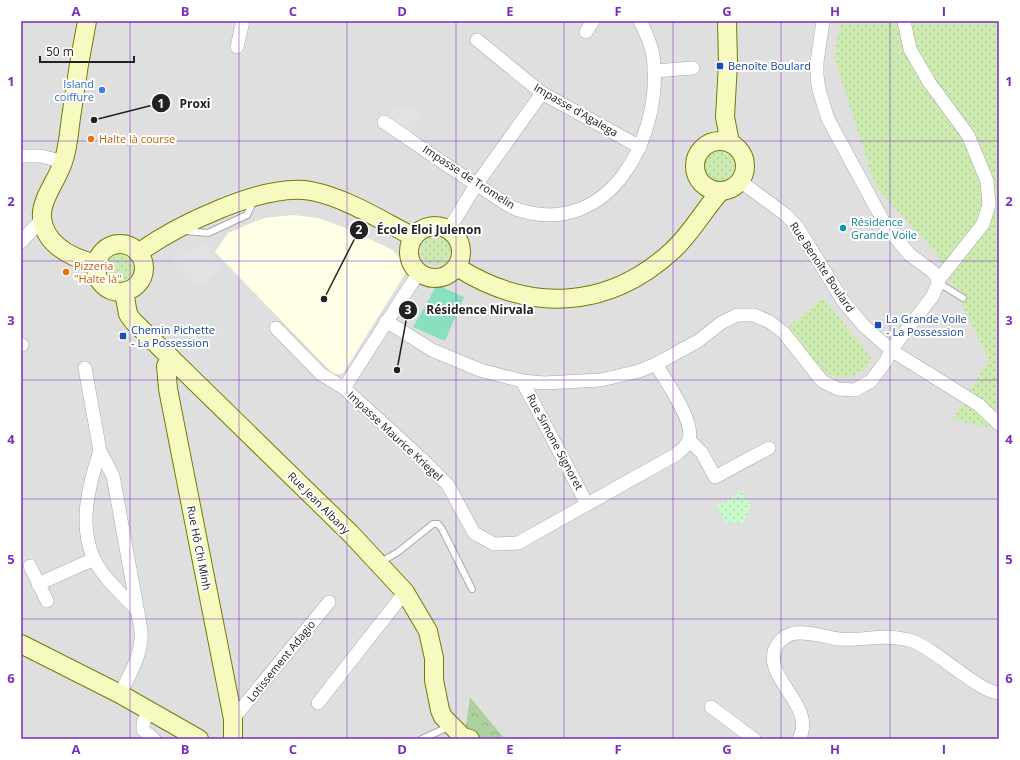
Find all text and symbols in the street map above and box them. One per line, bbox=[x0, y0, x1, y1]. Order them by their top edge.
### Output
text: A bbox=[72, 2, 81, 20]
text: B bbox=[181, 2, 190, 20]
text: C bbox=[289, 2, 297, 20]
text: D bbox=[397, 2, 407, 20]
text: E bbox=[506, 2, 514, 20]
text: F bbox=[614, 2, 622, 20]
text: G bbox=[722, 2, 732, 20]
text: H bbox=[830, 2, 840, 20]
text: I bbox=[942, 2, 946, 20]
scale bar bbox=[40, 38, 134, 64]
text: 50 m bbox=[46, 43, 74, 60]
place label: Benoîte Boulard bbox=[728, 58, 811, 73]
marker: Benoîte Boulard bbox=[715, 61, 725, 71]
text: 1 bbox=[7, 72, 15, 90]
text: 1 bbox=[1005, 72, 1013, 90]
place label: Island coiffure bbox=[55, 76, 94, 104]
street label: Impasse d'Agalega bbox=[531, 79, 621, 140]
marker: Island coiffure bbox=[97, 85, 107, 95]
callout: Proxi bbox=[151, 91, 218, 115]
text: 1 bbox=[158, 95, 164, 112]
text: Proxi bbox=[179, 95, 211, 112]
place label: Halte là course bbox=[99, 131, 175, 146]
marker: Halte là course bbox=[86, 134, 96, 144]
street label: Impasse de Tromelin bbox=[420, 141, 518, 212]
text: 2 bbox=[7, 192, 15, 210]
text: 2 bbox=[1005, 192, 1013, 210]
place label: Résidence Grande Voile bbox=[851, 214, 917, 242]
callout: École Eloi Julenon bbox=[349, 218, 489, 242]
street label: Rue Benoîte Boulard bbox=[787, 219, 858, 315]
text: 2 bbox=[356, 221, 363, 238]
text: École Eloi Julenon bbox=[377, 221, 481, 238]
marker: Résidence Grande Voile bbox=[838, 223, 848, 233]
place label: Pizzeria "Halte là" bbox=[74, 258, 122, 286]
marker: Pizzeria "Halte là" bbox=[61, 267, 71, 277]
callout: Résidence Nirvala bbox=[398, 298, 541, 322]
text: 3 bbox=[405, 301, 412, 318]
text: Résidence Nirvala bbox=[426, 301, 534, 318]
text: 3 bbox=[7, 311, 15, 329]
place label: La Grande Voile - La Possession bbox=[886, 311, 967, 339]
text: 3 bbox=[1005, 311, 1013, 329]
marker: La Grande Voile - La Possession bbox=[873, 320, 883, 330]
place label: Chemin Pichette - La Possession bbox=[131, 322, 215, 350]
marker: Chemin Pichette - La Possession bbox=[118, 331, 128, 341]
street label: Impasse Maurice Kriegel bbox=[344, 388, 446, 484]
street label: Rue Simone Signoret bbox=[524, 391, 587, 492]
text: 4 bbox=[7, 430, 15, 448]
text: 4 bbox=[1005, 430, 1013, 448]
street label: Rue Jean Albany bbox=[285, 468, 354, 537]
street label: Rue Hô Chi Minh bbox=[184, 504, 215, 591]
text: 5 bbox=[7, 550, 15, 568]
text: 5 bbox=[1005, 550, 1013, 568]
street label: Lotissement Adagio bbox=[243, 617, 318, 705]
text: 6 bbox=[7, 669, 15, 687]
text: 6 bbox=[1005, 669, 1013, 687]
text: A bbox=[72, 740, 81, 758]
text: B bbox=[181, 740, 190, 758]
text: C bbox=[289, 740, 297, 758]
text: D bbox=[397, 740, 407, 758]
text: E bbox=[506, 740, 514, 758]
text: F bbox=[614, 740, 622, 758]
text: G bbox=[722, 740, 732, 758]
text: H bbox=[830, 740, 840, 758]
text: I bbox=[942, 740, 946, 758]

